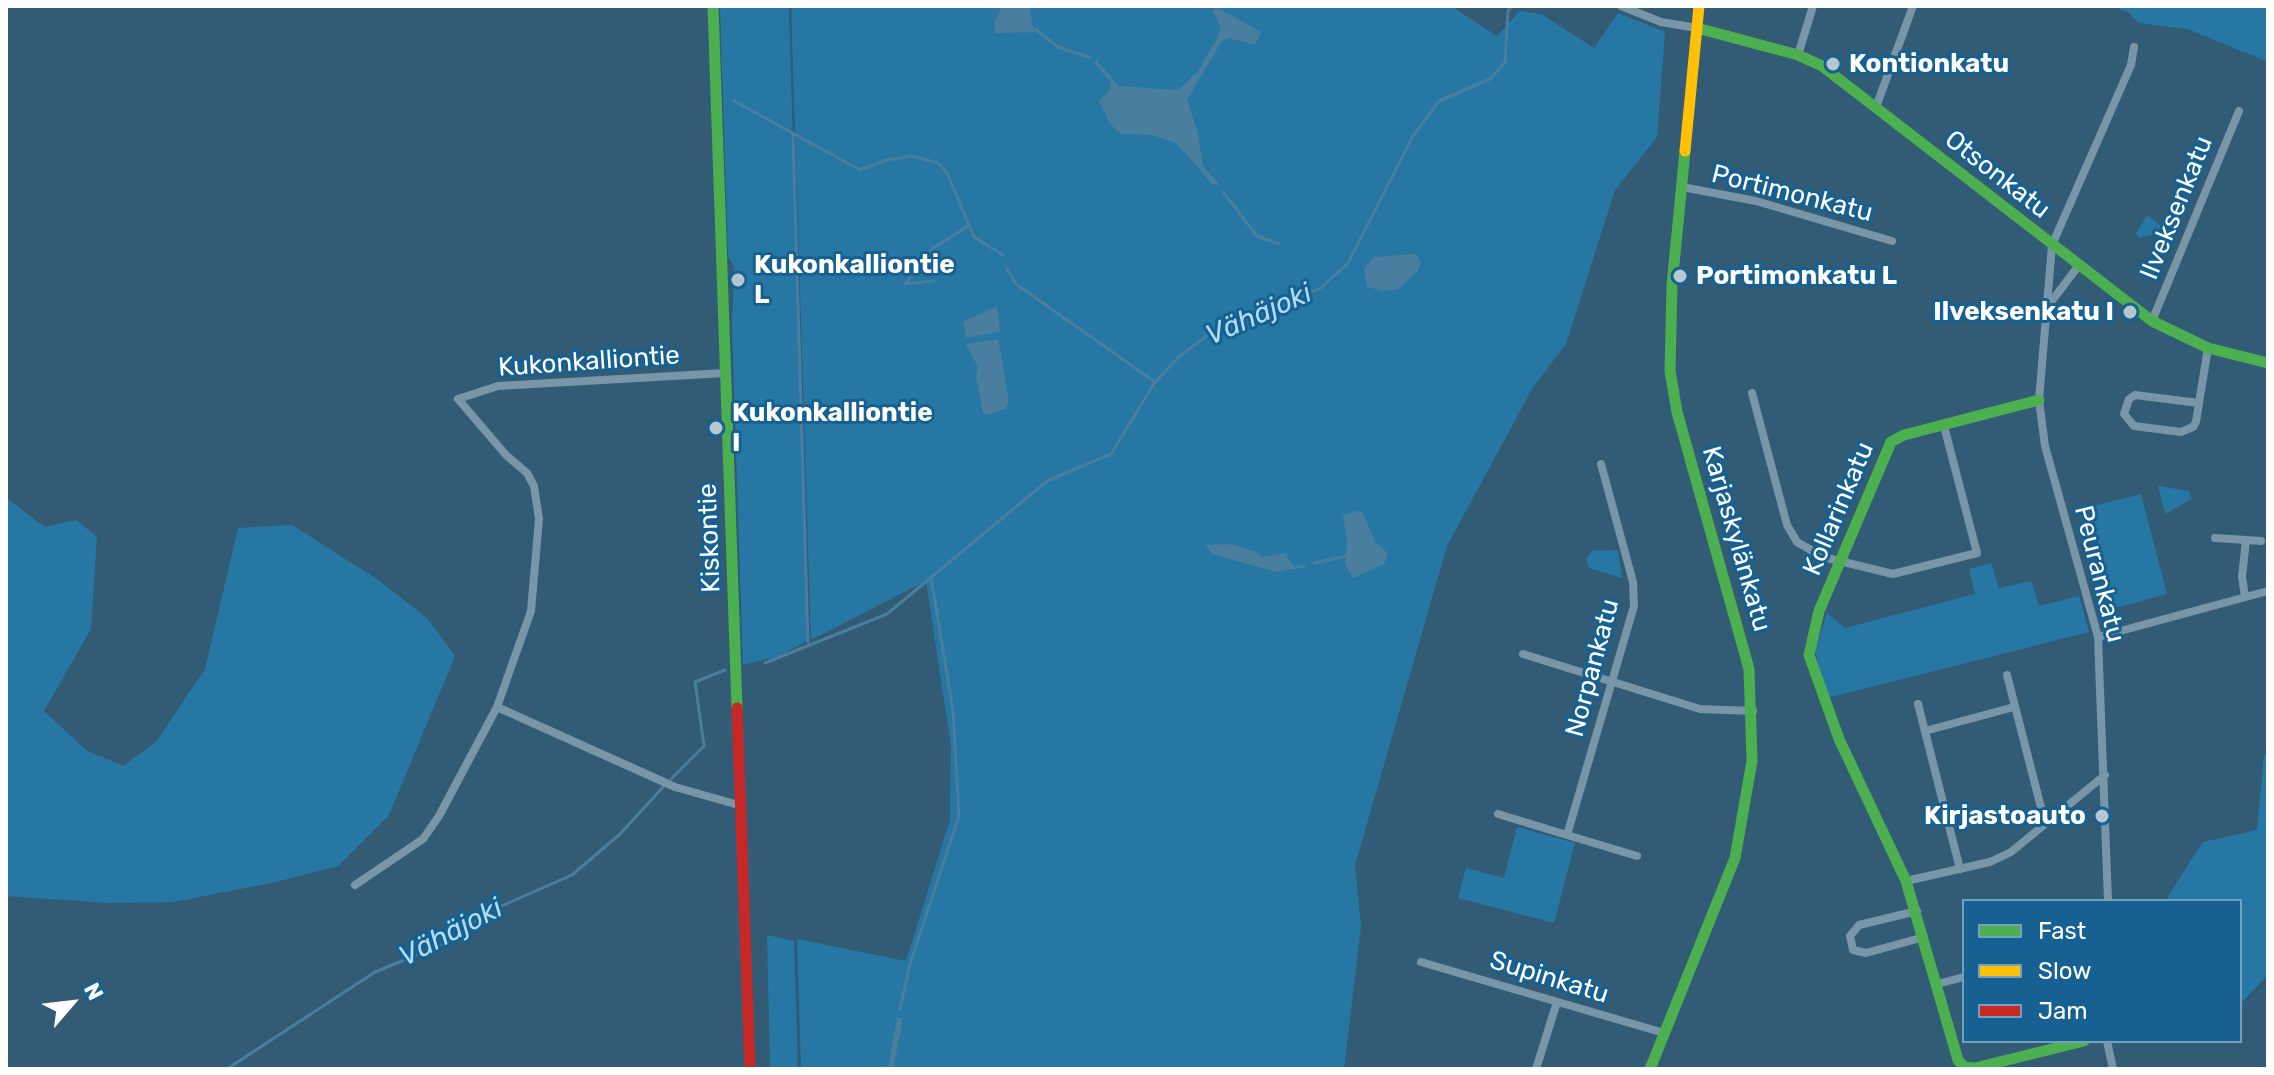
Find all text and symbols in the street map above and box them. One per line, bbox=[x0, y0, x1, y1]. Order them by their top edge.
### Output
place label: Kontionkatu bbox=[1849, 48, 2009, 80]
marker: Kontionkatu bbox=[1824, 55, 1842, 73]
street label: Otsonkatu bbox=[1938, 124, 2056, 226]
street label: Ilveksenkatu bbox=[2134, 132, 2220, 284]
street label: Portimonkatu bbox=[1708, 159, 1876, 229]
place label: Kukonkalliontie L bbox=[754, 249, 955, 310]
place label: Portimonkatu L bbox=[1696, 260, 1897, 292]
marker: Portimonkatu L bbox=[1671, 267, 1689, 285]
marker: Kukonkalliontie L bbox=[729, 271, 747, 289]
water label: Vähäjoki bbox=[1201, 277, 1317, 353]
place label: Ilveksenkatu I bbox=[1933, 296, 2114, 328]
marker: Ilveksenkatu I bbox=[2121, 303, 2139, 321]
street label: Kukonkalliontie bbox=[497, 340, 681, 384]
place label: Kukonkalliontie I bbox=[732, 397, 933, 458]
marker: Kukonkalliontie I bbox=[707, 419, 725, 437]
street label: Kollarinkatu bbox=[1797, 438, 1881, 580]
street label: Karjaskylänkatu bbox=[1695, 443, 1777, 635]
street label: Kiskontie bbox=[692, 483, 728, 593]
street label: Peurankatu bbox=[2067, 502, 2131, 646]
street label: Norpankatu bbox=[1560, 596, 1626, 740]
place label: Kirjastoauto bbox=[1924, 800, 2086, 832]
marker: Kirjastoauto bbox=[2093, 807, 2111, 825]
water label: Vähäjoki bbox=[393, 892, 509, 974]
legend bbox=[1962, 899, 2242, 1043]
text: Fast bbox=[2038, 917, 2086, 945]
street label: Supinkatu bbox=[1486, 945, 1612, 1011]
text: Slow bbox=[2038, 957, 2091, 985]
north arrow bbox=[32, 963, 112, 1043]
text: N bbox=[78, 978, 109, 1005]
text: Jam bbox=[2038, 997, 2088, 1025]

